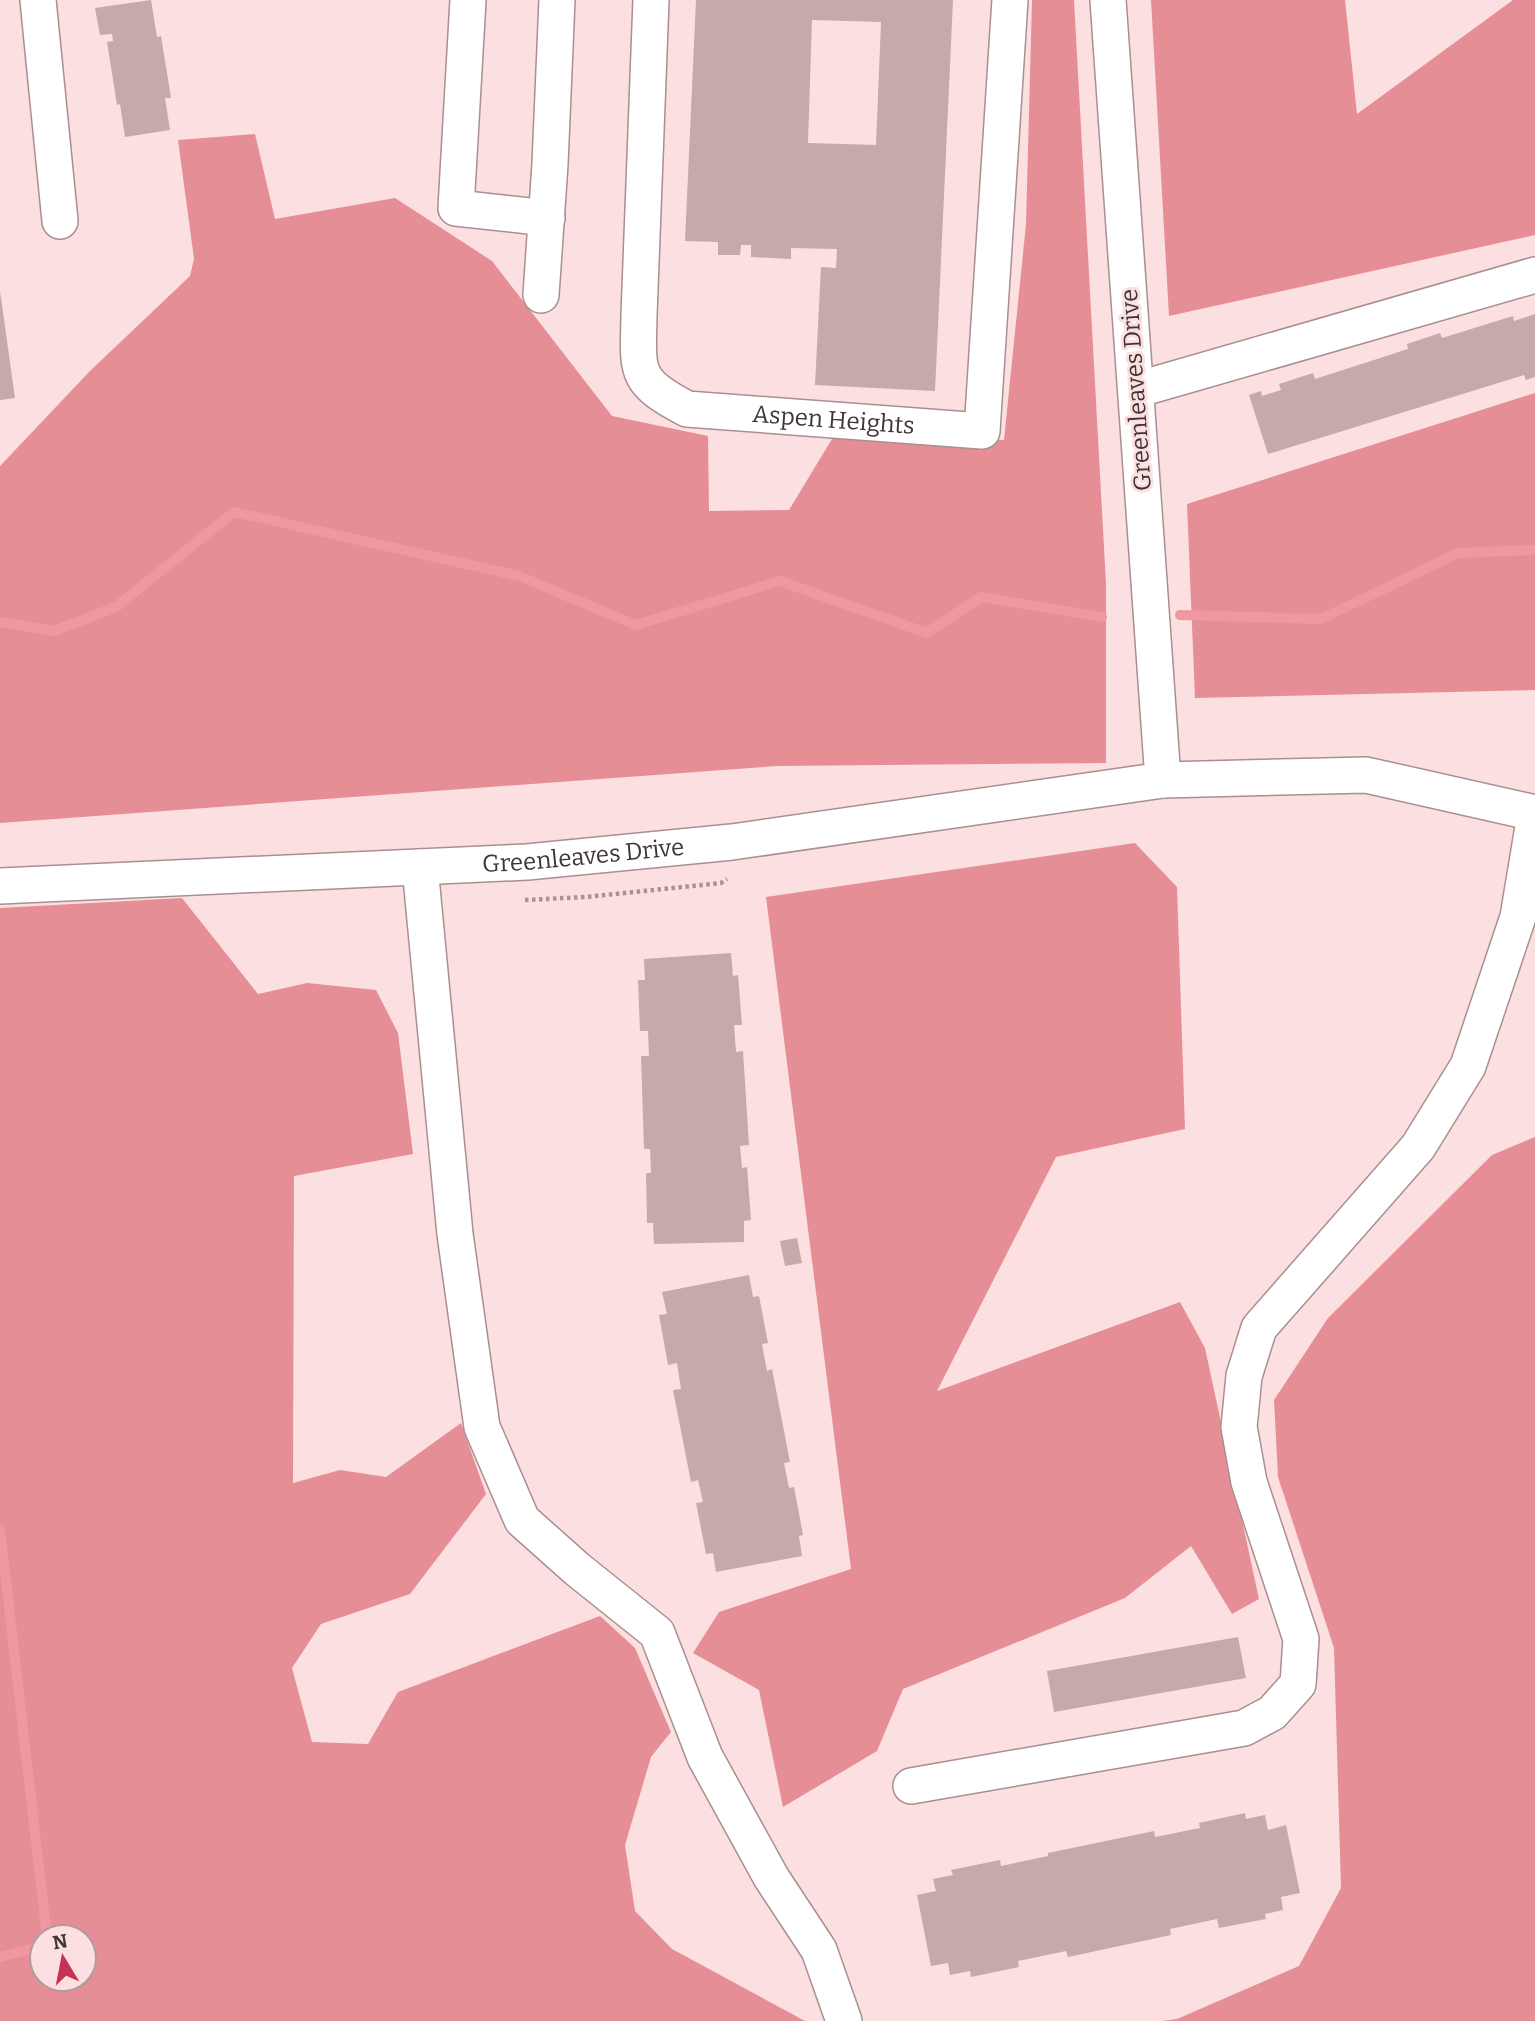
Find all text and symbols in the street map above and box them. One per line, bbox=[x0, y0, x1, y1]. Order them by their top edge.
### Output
street label: Greenleaves Drive bbox=[1115, 288, 1157, 492]
street label: Aspen Heights bbox=[751, 400, 916, 440]
street label: Greenleaves Drive bbox=[482, 833, 685, 878]
north arrow bbox=[28, 1923, 98, 1993]
text: N bbox=[51, 1929, 70, 1954]

